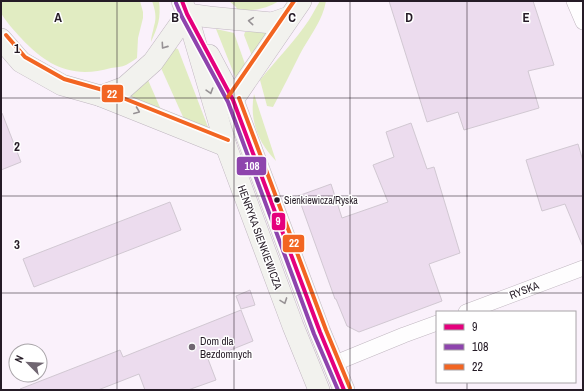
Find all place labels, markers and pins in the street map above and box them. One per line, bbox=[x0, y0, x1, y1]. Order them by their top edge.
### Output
place label: Sienkiewicza/Ryska bbox=[284, 194, 358, 207]
marker: Sienkiewicza/Ryska bbox=[272, 195, 282, 205]
place label: Dom dla Bezdomnych bbox=[200, 334, 252, 361]
marker: Dom dla Bezdomnych bbox=[187, 342, 197, 352]

